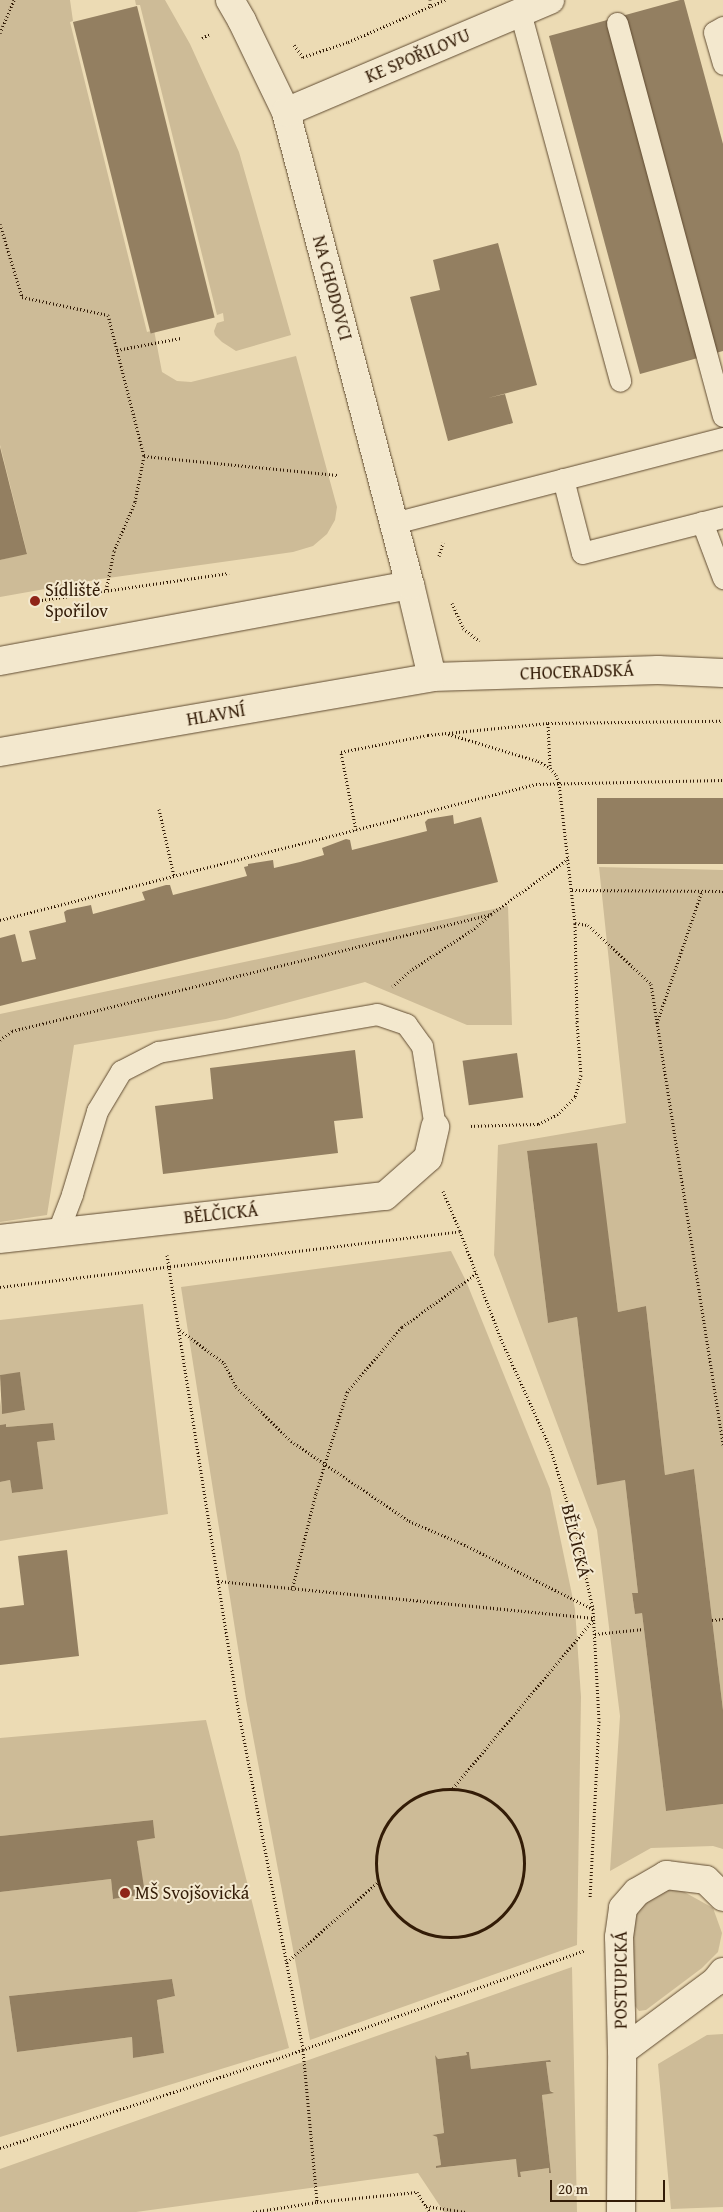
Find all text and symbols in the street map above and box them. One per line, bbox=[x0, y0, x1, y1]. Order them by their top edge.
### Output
street label: KE SPOŘILOVU bbox=[362, 24, 474, 88]
street label: NA CHODOVCI bbox=[308, 233, 356, 343]
place label: Sídliště Spořilov bbox=[45, 580, 108, 622]
marker: Sídliště Spořilov bbox=[29, 595, 41, 607]
street label: CHOCERADSKÁ bbox=[520, 659, 634, 685]
street label: HLAVNÍ bbox=[185, 699, 247, 731]
street label: BĚLČICKÁ bbox=[183, 1199, 259, 1229]
street label: BĚLČICKÁ bbox=[556, 1502, 596, 1580]
place label: MŠ Svojšovická bbox=[135, 1882, 249, 1904]
marker: MŠ Svojšovická bbox=[119, 1887, 131, 1899]
street label: POSTUPICKÁ bbox=[610, 1931, 632, 2029]
scale bar bbox=[553, 2170, 668, 2202]
text: 20 m bbox=[558, 2178, 588, 2199]

